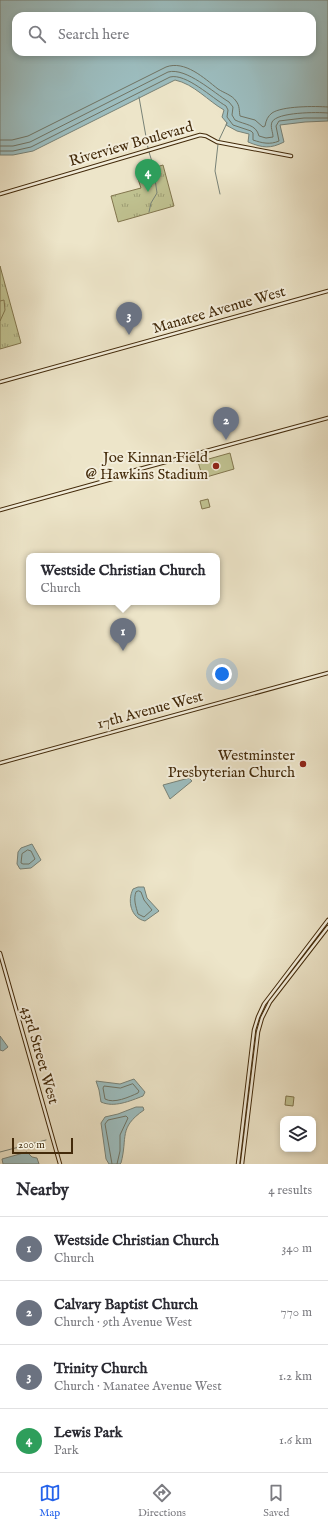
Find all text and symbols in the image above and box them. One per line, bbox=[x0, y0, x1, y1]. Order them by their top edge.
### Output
search box bbox=[12, 12, 316, 56]
icon: search bbox=[26, 23, 48, 45]
text: Search here bbox=[58, 25, 129, 44]
street label: Riverview Boulevard bbox=[67, 117, 196, 171]
pin: 4 bbox=[135, 159, 161, 192]
street label: Manatee Avenue West bbox=[150, 282, 288, 338]
pin: 3 bbox=[116, 302, 142, 335]
pin: 2 bbox=[213, 407, 239, 440]
place label: Joe Kinnan Field @ Hawkins Stadium bbox=[85, 448, 209, 484]
marker: Joe Kinnan Field @ Hawkins Stadium bbox=[211, 461, 221, 471]
popup bbox=[26, 553, 220, 605]
text: Westside Christian Church bbox=[41, 561, 205, 580]
text: Church bbox=[41, 580, 81, 597]
pin: 1 bbox=[110, 618, 136, 651]
your location bbox=[212, 664, 232, 684]
street label: 17th Avenue West bbox=[95, 687, 205, 733]
place label: Westminster Presbyterian Church bbox=[168, 746, 295, 782]
marker: Westminster Presbyterian Church bbox=[298, 759, 308, 769]
street label: 43rd Street West bbox=[17, 1004, 63, 1106]
map controls bbox=[280, 1116, 316, 1152]
button: layers bbox=[280, 1116, 316, 1152]
scale bar bbox=[12, 1136, 73, 1155]
text: 200 m bbox=[18, 1138, 45, 1152]
text: Nearby bbox=[16, 1180, 69, 1201]
text: 4 results bbox=[268, 1182, 312, 1199]
text: Westside Christian Church bbox=[54, 1231, 219, 1250]
text: 1 bbox=[27, 1240, 31, 1257]
text: 340 m bbox=[282, 1240, 312, 1257]
text: Church bbox=[54, 1250, 94, 1267]
text: Calvary Baptist Church bbox=[54, 1295, 198, 1314]
text: 2 bbox=[26, 1304, 32, 1321]
text: 770 m bbox=[281, 1304, 312, 1321]
text: Church · 9th Avenue West bbox=[54, 1314, 192, 1331]
text: Trinity Church bbox=[54, 1359, 147, 1378]
text: 3 bbox=[27, 1368, 31, 1385]
text: 1.2 km bbox=[278, 1368, 312, 1385]
text: Church · Manatee Avenue West bbox=[54, 1378, 222, 1395]
text: Lewis Park bbox=[54, 1423, 123, 1442]
text: 4 bbox=[26, 1432, 32, 1449]
text: 1.6 km bbox=[279, 1432, 312, 1449]
text: Park bbox=[54, 1442, 79, 1459]
tab: Map bbox=[39, 1482, 61, 1520]
tab: Directions bbox=[138, 1482, 186, 1520]
tab: Saved bbox=[263, 1482, 289, 1520]

